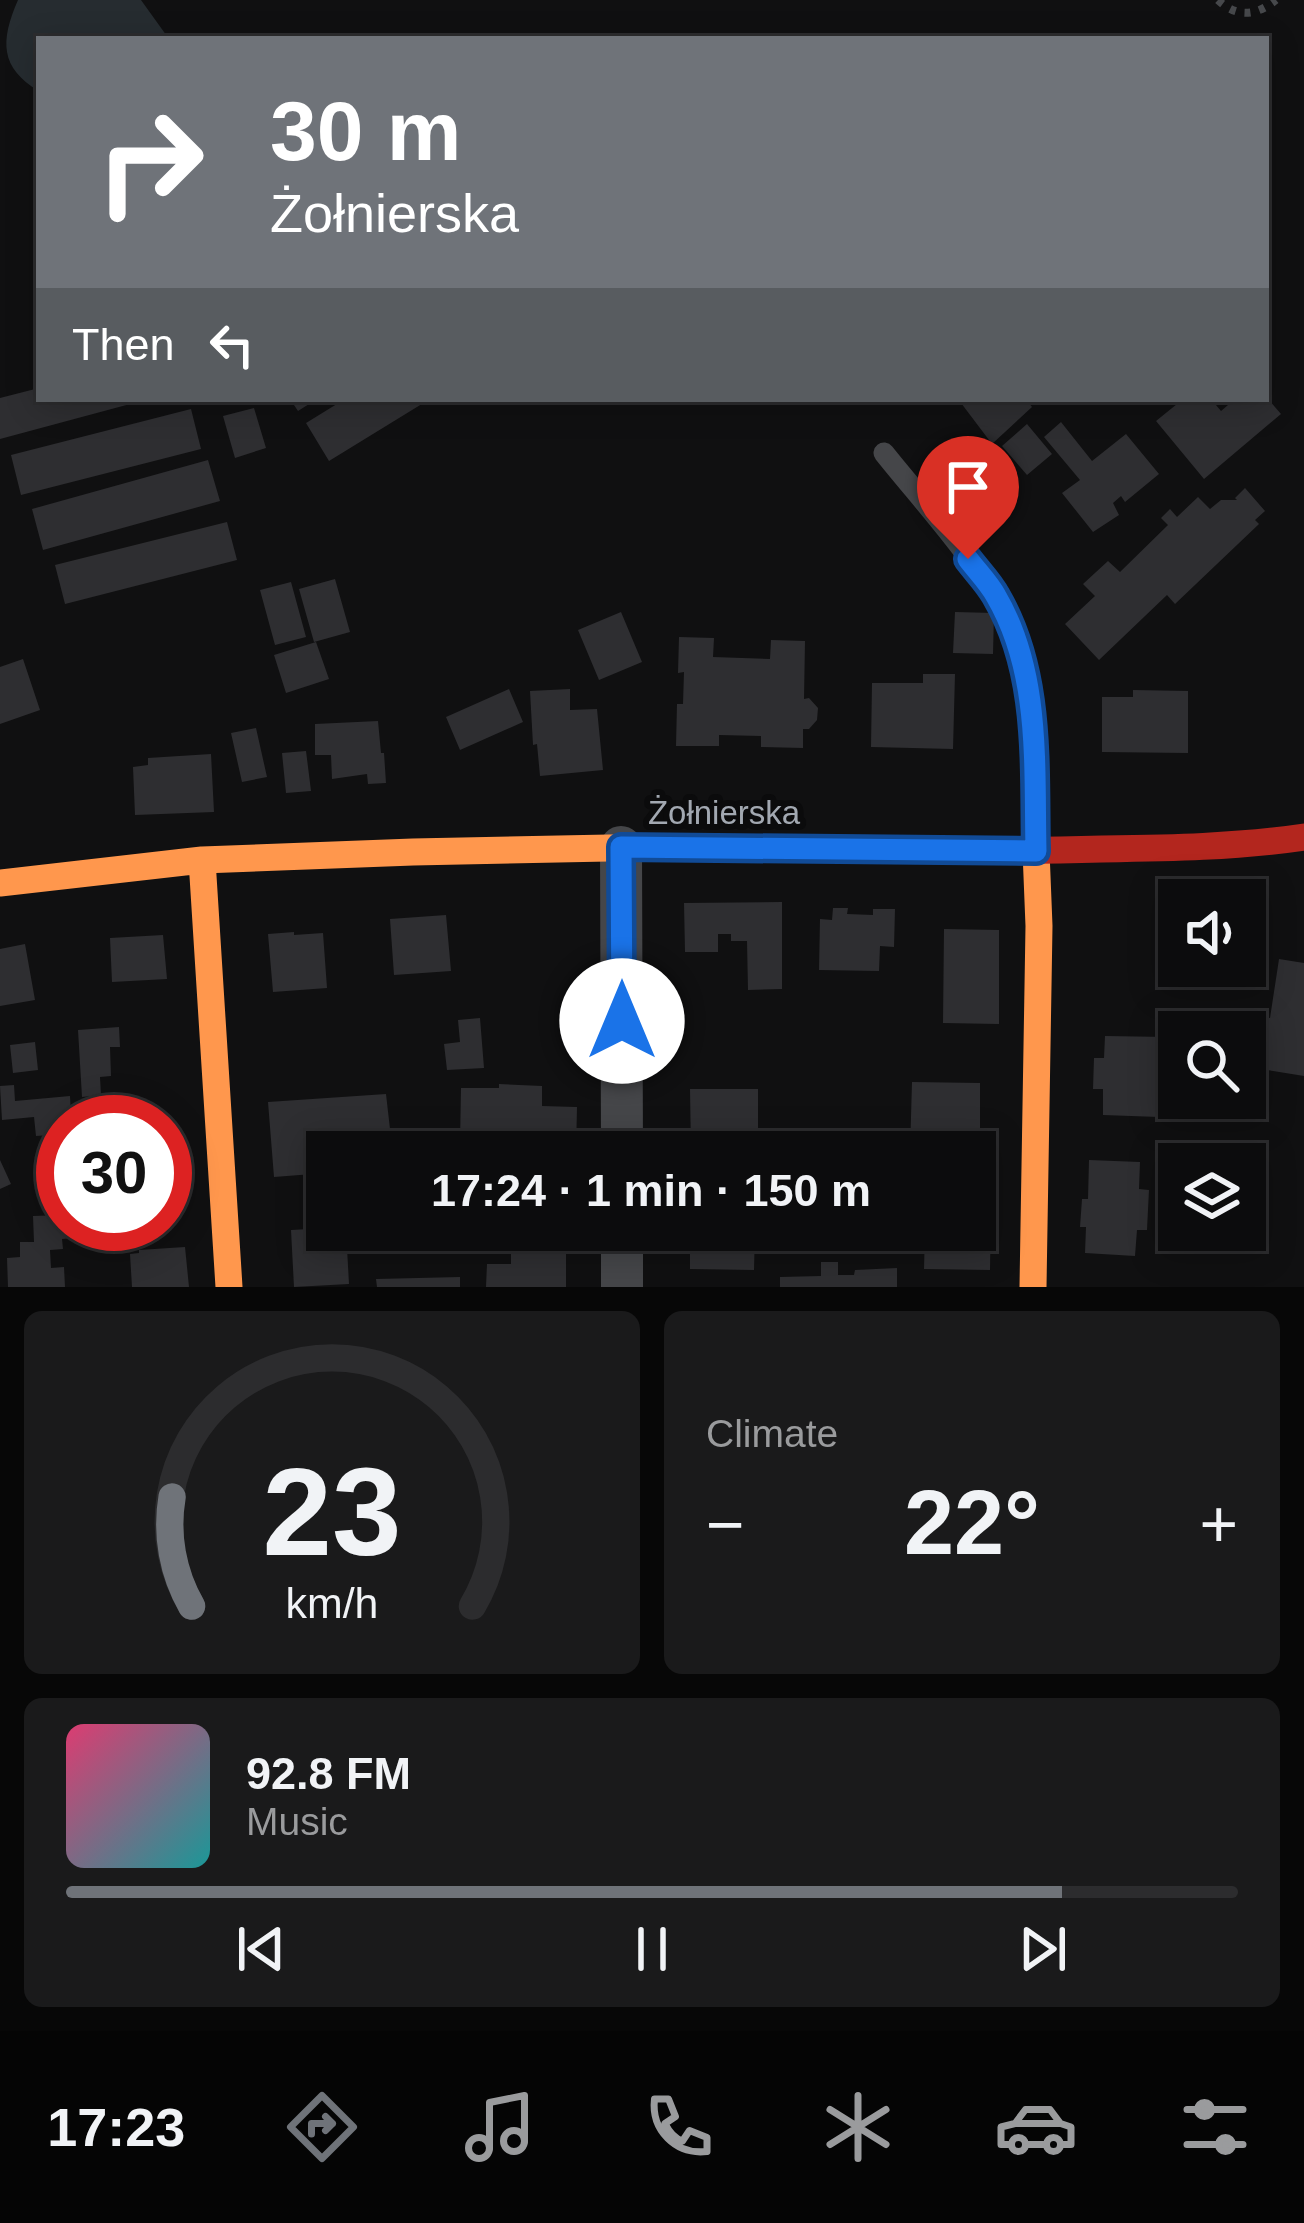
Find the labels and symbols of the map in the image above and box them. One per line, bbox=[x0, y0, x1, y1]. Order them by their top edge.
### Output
pin bbox=[917, 436, 1019, 559]
street label: Żołnierska bbox=[648, 794, 801, 831]
position arrow bbox=[559, 958, 685, 1084]
speed limit sign: 30 bbox=[36, 1095, 192, 1251]

